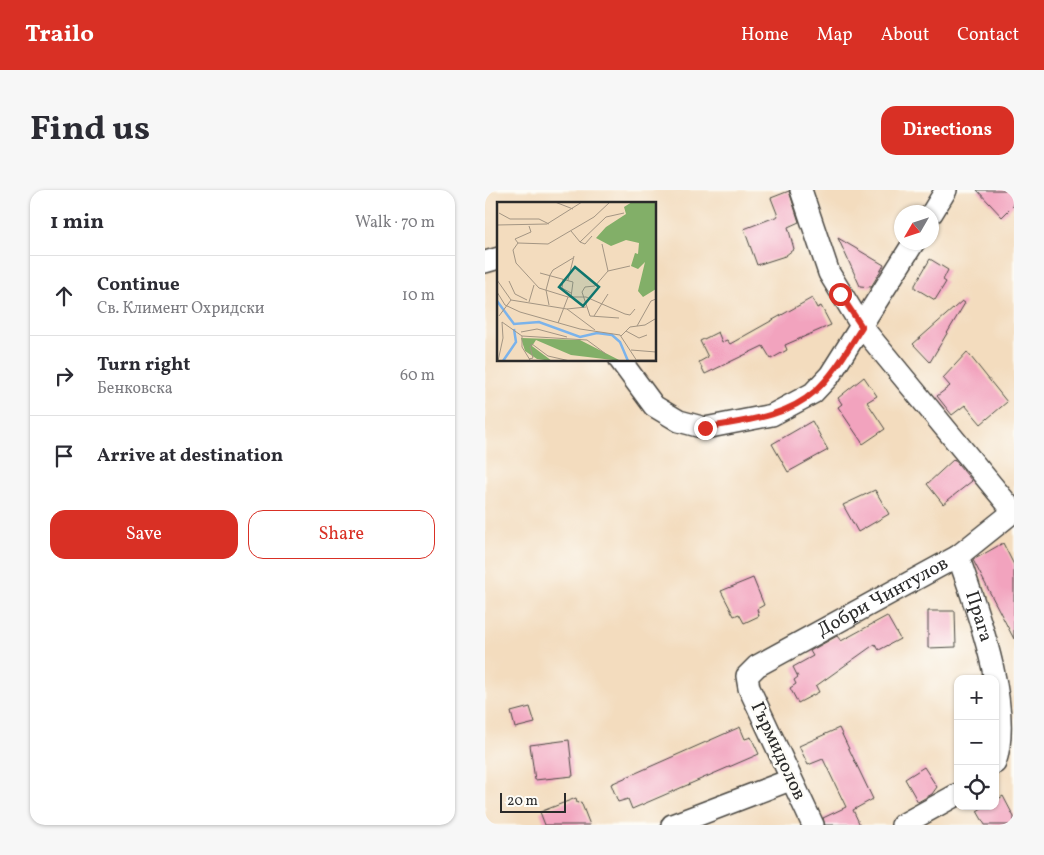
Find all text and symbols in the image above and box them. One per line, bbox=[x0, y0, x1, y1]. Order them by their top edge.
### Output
text: Trailo bbox=[25, 18, 94, 52]
text: Home bbox=[741, 23, 789, 48]
text: Map bbox=[817, 23, 853, 48]
text: About bbox=[881, 23, 929, 48]
text: Contact bbox=[957, 23, 1019, 48]
text: Find us bbox=[30, 106, 150, 154]
button: Directions bbox=[881, 106, 1014, 155]
inset map bbox=[497, 202, 656, 361]
north arrow bbox=[894, 205, 939, 250]
text: 1 min bbox=[50, 208, 104, 237]
text: Walk · 70 m bbox=[355, 212, 435, 234]
text: Continue bbox=[97, 272, 180, 298]
icon: ahead bbox=[50, 282, 78, 310]
route start bbox=[829, 283, 852, 306]
text: 10 m bbox=[402, 285, 435, 307]
text: Св. Климент Охридски bbox=[97, 298, 265, 320]
text: Turn right bbox=[97, 352, 190, 378]
icon: right bbox=[50, 362, 78, 390]
text: 60 m bbox=[400, 365, 435, 387]
text: Бенковска bbox=[97, 378, 173, 400]
route end bbox=[694, 417, 717, 440]
icon: arrive bbox=[50, 442, 78, 470]
text: Arrive at destination bbox=[97, 443, 283, 469]
button: Save bbox=[50, 510, 238, 559]
button: Share bbox=[248, 510, 435, 559]
street label: Добри Чинтулов bbox=[813, 551, 953, 644]
street label: Прага bbox=[958, 587, 999, 645]
map controls bbox=[954, 675, 999, 810]
button: + bbox=[954, 675, 999, 720]
street label: Гърмидолов bbox=[744, 698, 812, 804]
button: − bbox=[954, 720, 999, 765]
button: locate bbox=[954, 765, 999, 810]
scale bar bbox=[500, 790, 566, 813]
text: 20 m bbox=[507, 792, 538, 811]

